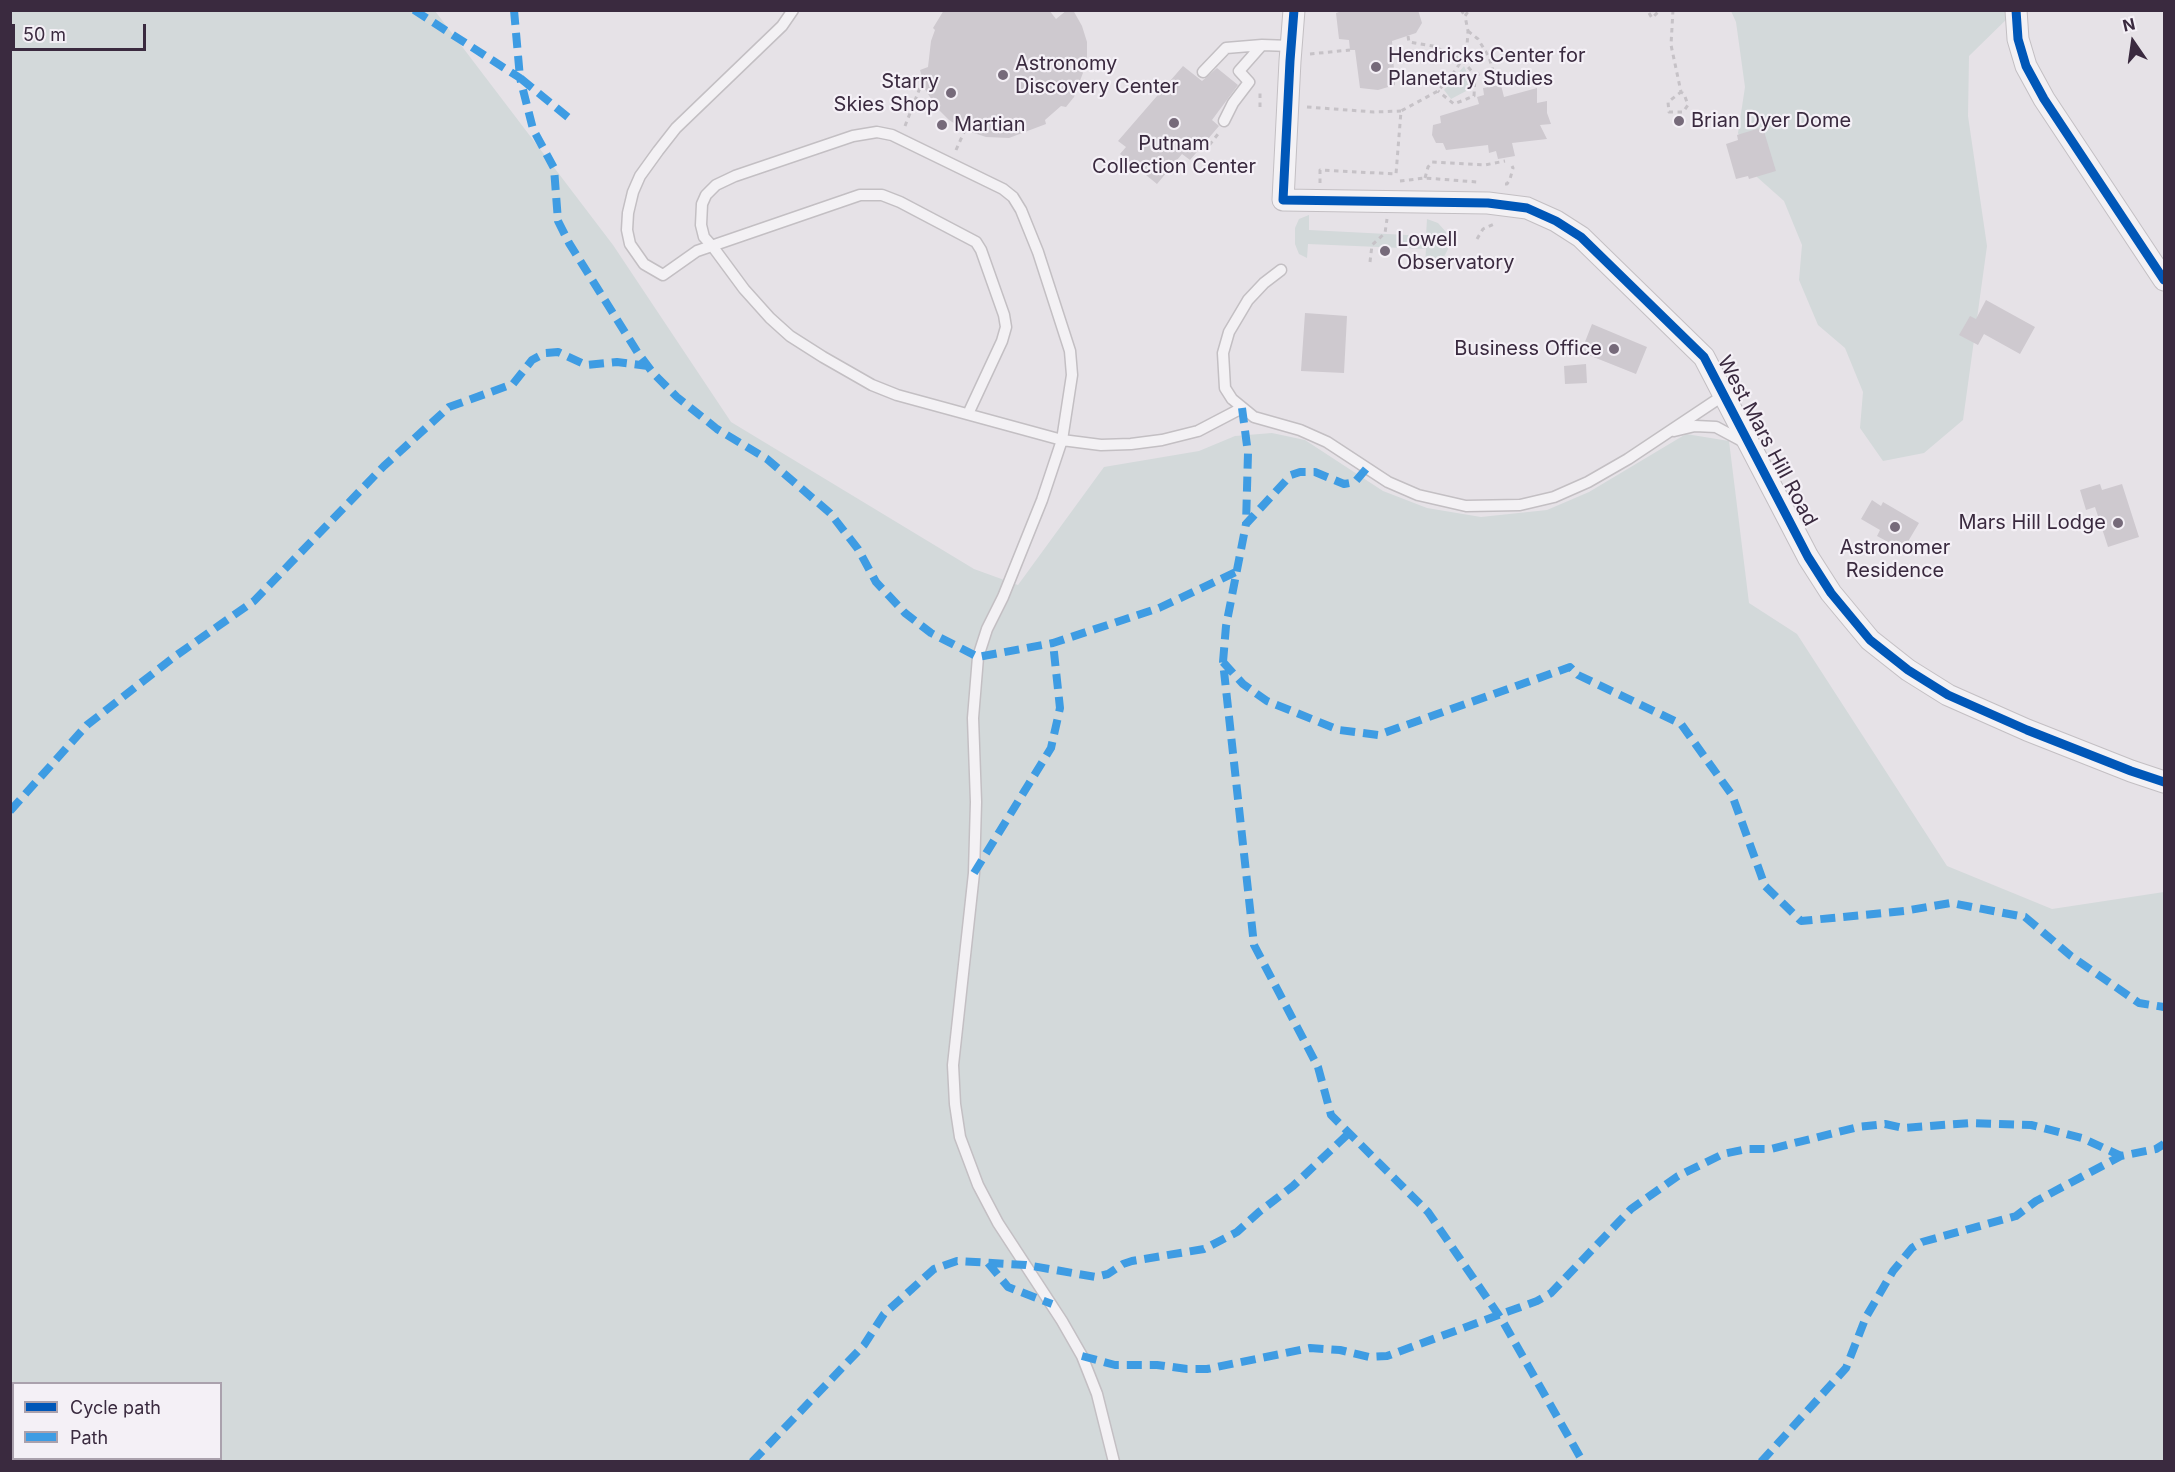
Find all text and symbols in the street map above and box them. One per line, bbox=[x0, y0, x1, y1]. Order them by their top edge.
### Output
scale bar bbox=[15, 12, 148, 50]
north arrow bbox=[2103, 12, 2163, 72]
text: N bbox=[2121, 13, 2137, 36]
text: 50 m bbox=[23, 24, 66, 45]
place label: Hendricks Center for Planetary Studies bbox=[1388, 44, 1585, 91]
place label: Astronomy Discovery Center bbox=[1015, 52, 1179, 99]
marker: Hendricks Center for Planetary Studies bbox=[1369, 60, 1383, 74]
marker: Astronomy Discovery Center bbox=[996, 68, 1010, 82]
place label: Starry Skies Shop bbox=[834, 70, 939, 117]
marker: Starry Skies Shop bbox=[944, 86, 958, 100]
place label: Brian Dyer Dome bbox=[1691, 109, 1851, 133]
place label: Martian bbox=[954, 113, 1026, 137]
marker: Brian Dyer Dome bbox=[1672, 114, 1686, 128]
marker: Putnam Collection Center bbox=[1167, 116, 1181, 130]
marker: Martian bbox=[935, 118, 949, 132]
place label: Putnam Collection Center bbox=[1092, 132, 1256, 179]
place label: Lowell Observatory bbox=[1397, 228, 1514, 275]
marker: Lowell Observatory bbox=[1378, 244, 1392, 258]
place label: Business Office bbox=[1454, 337, 1602, 361]
marker: Business Office bbox=[1607, 342, 1621, 356]
street label: West Mars Hill Road bbox=[1712, 352, 1822, 530]
place label: Mars Hill Lodge bbox=[1958, 511, 2106, 535]
marker: Mars Hill Lodge bbox=[2111, 516, 2125, 530]
marker: Astronomer Residence bbox=[1888, 520, 1902, 534]
place label: Astronomer Residence bbox=[1840, 536, 1950, 583]
legend bbox=[12, 1382, 222, 1460]
text: Cycle path bbox=[70, 1397, 161, 1418]
text: Path bbox=[70, 1427, 108, 1448]

